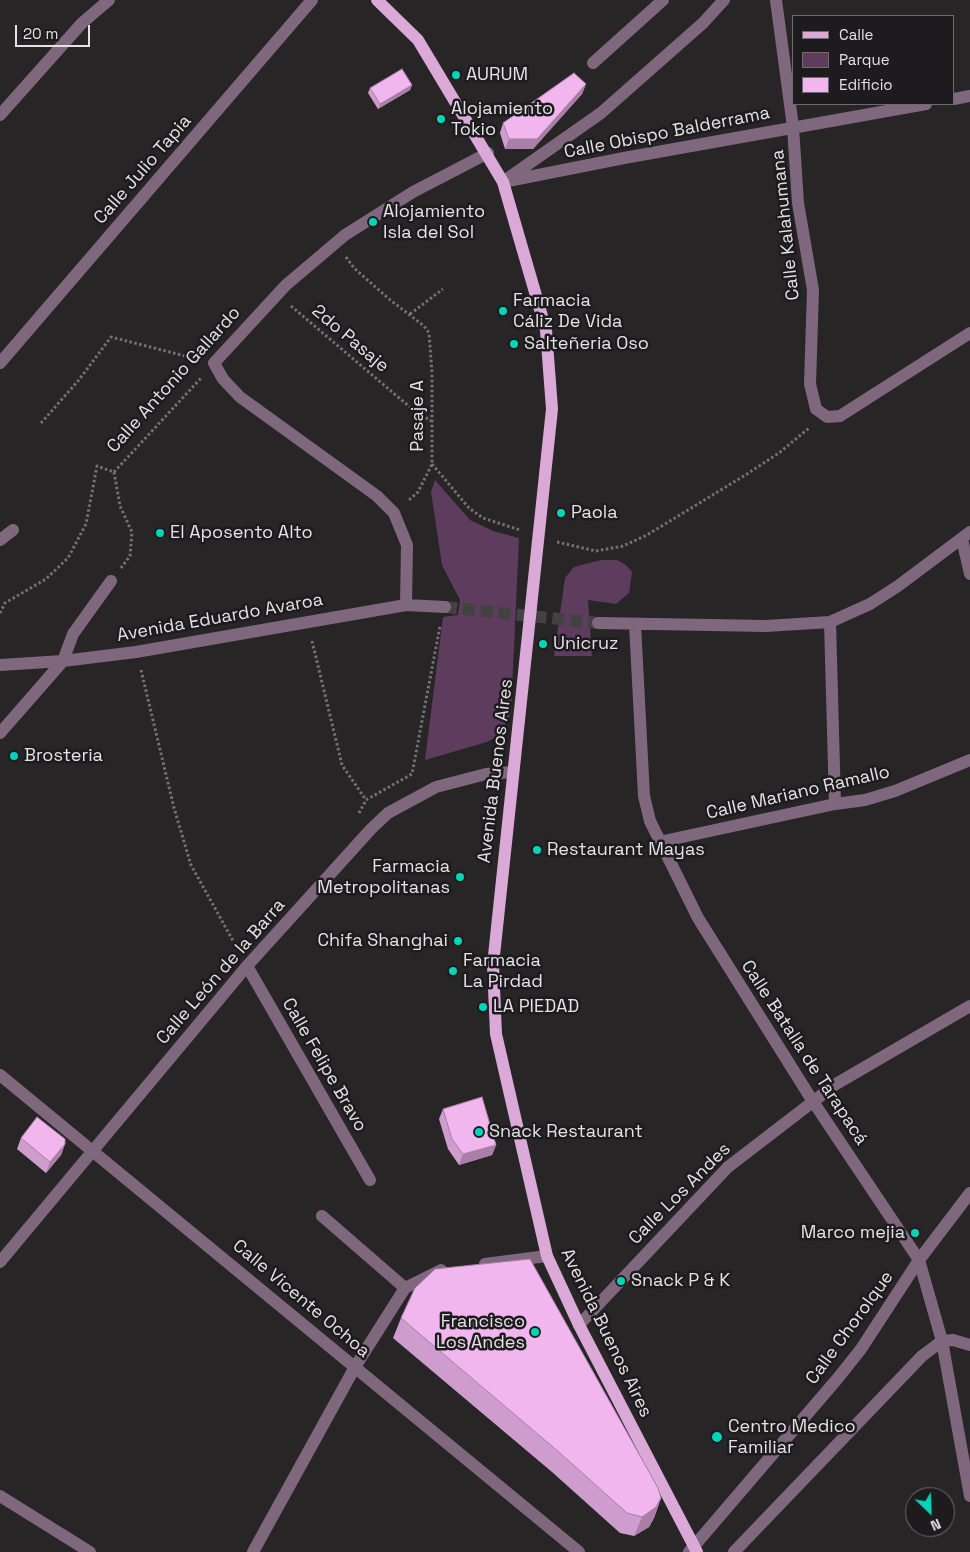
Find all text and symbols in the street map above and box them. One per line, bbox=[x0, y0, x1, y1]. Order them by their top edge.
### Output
scale bar bbox=[18, 15, 92, 47]
legend bbox=[792, 15, 955, 105]
text: 20 m bbox=[23, 24, 58, 43]
text: Calle bbox=[839, 25, 874, 44]
text: Parque bbox=[839, 50, 890, 69]
place label: AURUM bbox=[466, 64, 528, 86]
marker: AURUM bbox=[450, 69, 462, 81]
text: Edificio bbox=[839, 75, 893, 94]
place label: Alojamiento Tokio bbox=[451, 98, 553, 140]
street label: Calle Obispo Balderrama bbox=[562, 102, 772, 164]
street label: Calle Julio Tapia bbox=[90, 111, 196, 229]
marker: Alojamiento Tokio bbox=[435, 113, 447, 125]
street label: Calle Kalahumana bbox=[767, 149, 805, 301]
place label: Alojamiento Isla del Sol bbox=[383, 201, 485, 243]
marker: Alojamiento Isla del Sol bbox=[367, 216, 379, 228]
place label: Farmacia Cáliz De Vida bbox=[513, 290, 622, 332]
street label: 2do Pasaje bbox=[307, 301, 393, 377]
street label: Calle Antonio Gallardo bbox=[103, 303, 245, 457]
marker: Farmacia Cáliz De Vida bbox=[497, 305, 509, 317]
place label: Salteñeria Oso bbox=[524, 333, 649, 355]
marker: Salteñeria Oso bbox=[508, 338, 520, 350]
street label: Pasaje A bbox=[407, 380, 429, 452]
place label: Paola bbox=[571, 502, 618, 524]
marker: Paola bbox=[555, 507, 567, 519]
place label: El Aposento Alto bbox=[170, 522, 313, 544]
marker: El Aposento Alto bbox=[154, 527, 166, 539]
street label: Avenida Eduardo Avaroa bbox=[115, 589, 325, 647]
place label: Unicruz bbox=[553, 633, 618, 655]
marker: Unicruz bbox=[537, 638, 549, 650]
street label: Avenida Buenos Aires bbox=[474, 678, 518, 864]
place label: Brosteria bbox=[24, 745, 103, 767]
marker: Brosteria bbox=[8, 750, 20, 762]
street label: Calle Mariano Ramallo bbox=[704, 761, 892, 825]
place label: Restaurant Mayas bbox=[547, 839, 705, 861]
marker: Restaurant Mayas bbox=[531, 844, 543, 856]
place label: Farmacia Metropolitanas bbox=[317, 856, 450, 899]
marker: Farmacia Metropolitanas bbox=[454, 871, 466, 883]
street label: Calle León de la Barra bbox=[152, 895, 290, 1049]
place label: Chifa Shanghai bbox=[317, 930, 448, 952]
marker: Chifa Shanghai bbox=[452, 935, 464, 947]
place label: Farmacia La Pirdad bbox=[463, 950, 543, 992]
street label: Calle Batalla de Tarapacá bbox=[736, 957, 872, 1149]
marker: Farmacia La Pirdad bbox=[447, 965, 459, 977]
street label: Calle Felipe Bravo bbox=[277, 994, 371, 1136]
place label: LA PIEDAD bbox=[493, 996, 579, 1018]
marker: LA PIEDAD bbox=[477, 1001, 489, 1013]
place label: Snack Restaurant bbox=[489, 1121, 643, 1143]
marker: Snack Restaurant bbox=[473, 1126, 485, 1138]
street label: Calle Los Andes bbox=[625, 1139, 735, 1249]
place label: Marco mejia bbox=[801, 1222, 905, 1244]
marker: Marco mejia bbox=[909, 1227, 921, 1239]
street label: Calle Vicente Ochoa bbox=[228, 1235, 374, 1363]
street label: Avenida Buenos Aires bbox=[556, 1245, 656, 1421]
street label: Calle Chorolque bbox=[802, 1267, 898, 1389]
place label: Snack P & K bbox=[631, 1270, 730, 1292]
marker: Snack P & K bbox=[615, 1275, 627, 1287]
place label: Francisco Los Andes bbox=[436, 1311, 525, 1354]
marker: Francisco Los Andes bbox=[529, 1326, 541, 1338]
place label: Centro Medico Familiar bbox=[728, 1416, 856, 1458]
marker: Centro Medico Familiar bbox=[710, 1430, 724, 1444]
north arrow bbox=[905, 1487, 955, 1537]
text: N bbox=[928, 1515, 944, 1535]

